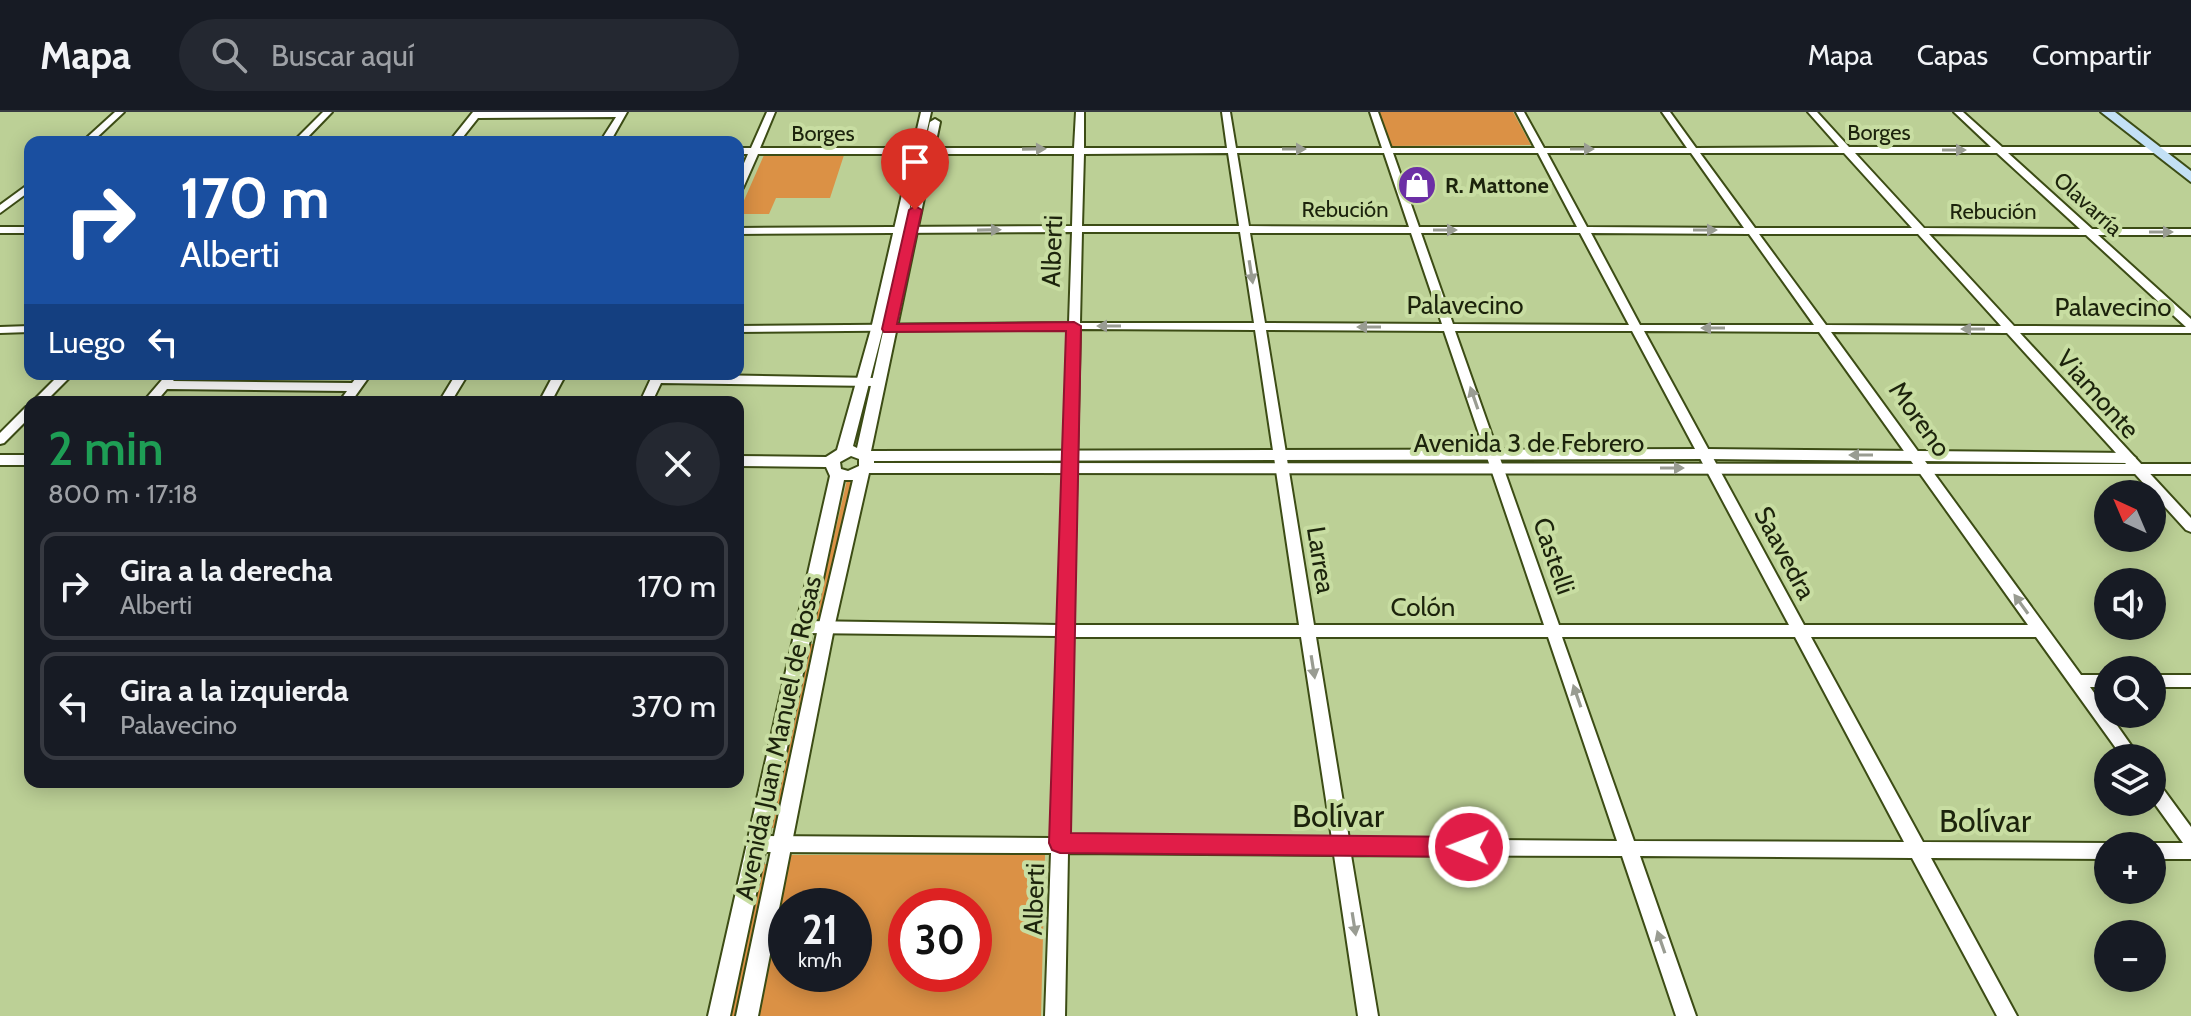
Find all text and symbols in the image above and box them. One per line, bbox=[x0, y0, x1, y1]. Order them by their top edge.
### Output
search box bbox=[179, 19, 739, 91]
text: Mapa bbox=[40, 32, 131, 79]
icon: search bbox=[207, 33, 251, 77]
text: Buscar aquí bbox=[271, 37, 414, 74]
text: Mapa bbox=[1808, 38, 1873, 72]
text: Capas bbox=[1917, 38, 1988, 72]
text: Compartir bbox=[2032, 38, 2151, 72]
street label: Borges bbox=[1847, 119, 1911, 146]
street label: Borges bbox=[791, 120, 855, 147]
pin bbox=[881, 128, 949, 210]
icon: arrive bbox=[893, 140, 937, 184]
one-way arrow bbox=[1022, 143, 1047, 156]
one-way arrow bbox=[1282, 143, 1307, 155]
one-way arrow bbox=[1570, 143, 1595, 155]
one-way arrow bbox=[1942, 144, 1967, 156]
text: 170 m bbox=[180, 164, 330, 232]
shop icon: R. Mattone bbox=[1396, 164, 1438, 206]
street label: Olavarría bbox=[2048, 166, 2128, 242]
icon: right bbox=[48, 168, 152, 272]
place label: R. Mattone bbox=[1445, 172, 1549, 199]
street label: Rebución bbox=[1302, 196, 1388, 223]
street label: Rebución bbox=[1950, 198, 2036, 225]
street label: Alberti bbox=[1035, 214, 1069, 288]
one-way arrow bbox=[977, 224, 1002, 236]
one-way arrow bbox=[1433, 224, 1458, 236]
one-way arrow bbox=[1693, 224, 1718, 236]
one-way arrow bbox=[2149, 226, 2174, 238]
text: Alberti bbox=[180, 232, 280, 276]
one-way arrow bbox=[1245, 260, 1258, 285]
street label: Palavecino bbox=[1406, 289, 1524, 321]
street label: Palavecino bbox=[2054, 291, 2172, 323]
icon: left bbox=[141, 320, 185, 364]
one-way arrow bbox=[1096, 320, 1121, 332]
one-way arrow bbox=[1356, 321, 1381, 333]
one-way arrow bbox=[1700, 322, 1725, 334]
one-way arrow bbox=[1960, 323, 1985, 335]
text: Luego bbox=[48, 324, 125, 361]
street label: Viamonte bbox=[2050, 343, 2146, 445]
street label: Moreno bbox=[1882, 375, 1958, 463]
one-way arrow bbox=[1467, 385, 1479, 409]
text: 2 min bbox=[48, 419, 164, 477]
button: close bbox=[636, 422, 720, 506]
street label: Avenida 3 de Febrero bbox=[1414, 427, 1644, 459]
one-way arrow bbox=[1848, 449, 1873, 461]
one-way arrow bbox=[1660, 462, 1685, 474]
text: 800 m · 17:18 bbox=[48, 478, 198, 510]
north arrow bbox=[2094, 480, 2166, 552]
map controls bbox=[2094, 480, 2166, 992]
street label: Saavedra bbox=[1747, 501, 1823, 605]
street label: Castelli bbox=[1526, 513, 1582, 599]
street label: Larrea bbox=[1300, 524, 1342, 596]
text: Gira a la derecha bbox=[120, 552, 332, 589]
icon: right bbox=[52, 564, 96, 608]
text: 170 m bbox=[637, 568, 716, 605]
button: sound bbox=[2094, 568, 2166, 640]
street label: Avenida Juan Manuel de Rosas bbox=[728, 573, 828, 903]
text: Alberti bbox=[120, 589, 192, 621]
street label: Colón bbox=[1391, 591, 1455, 623]
one-way arrow bbox=[2014, 593, 2029, 614]
one-way arrow bbox=[1307, 655, 1320, 680]
button: search bbox=[2094, 656, 2166, 728]
text: Gira a la izquierda bbox=[120, 672, 349, 709]
icon: left bbox=[52, 684, 96, 728]
one-way arrow bbox=[1570, 684, 1582, 708]
text: 370 m bbox=[631, 688, 716, 725]
text: Palavecino bbox=[120, 709, 237, 741]
button: layers bbox=[2094, 744, 2166, 816]
street label: Bolívar bbox=[1292, 796, 1385, 835]
street label: Bolívar bbox=[1939, 801, 2032, 840]
position arrow bbox=[1427, 805, 1511, 889]
button: + bbox=[2094, 832, 2166, 904]
street label: Alberti bbox=[1017, 862, 1051, 936]
speed limit sign: 30 bbox=[888, 888, 992, 992]
text: 21 bbox=[802, 905, 838, 954]
one-way arrow bbox=[1348, 912, 1361, 937]
button: − bbox=[2094, 920, 2166, 992]
one-way arrow bbox=[1655, 930, 1667, 954]
text: km/h bbox=[798, 948, 842, 972]

